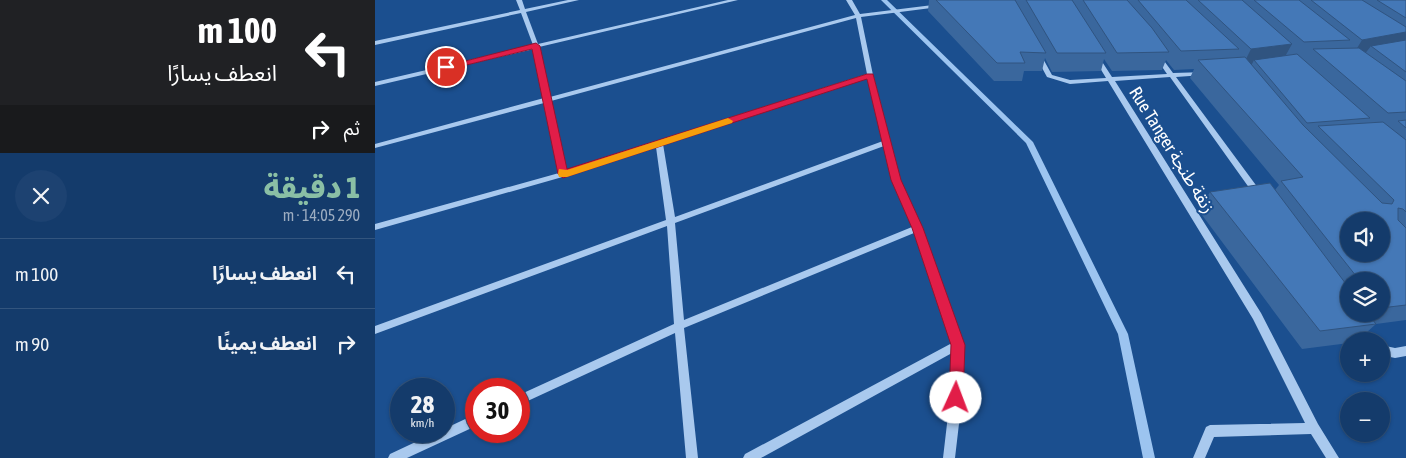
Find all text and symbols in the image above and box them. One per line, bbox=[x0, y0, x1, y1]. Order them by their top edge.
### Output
text: 100 m bbox=[198, 10, 277, 50]
icon: left bbox=[295, 20, 360, 85]
pin bbox=[425, 46, 467, 88]
icon: arrive bbox=[432, 53, 460, 81]
text: انعطف يسارًا bbox=[167, 60, 277, 86]
street label: Rue Tanger زنقة طنجة bbox=[1124, 83, 1220, 217]
icon: right bbox=[306, 115, 334, 143]
text: ثم bbox=[344, 117, 360, 139]
button: close bbox=[15, 170, 67, 222]
text: 1 دقيقة bbox=[263, 170, 360, 204]
text: 290 m · 14:05 bbox=[283, 206, 360, 224]
map controls bbox=[1340, 212, 1390, 442]
button: sound bbox=[1340, 212, 1390, 262]
icon: left bbox=[332, 260, 360, 288]
text: انعطف يسارًا bbox=[212, 262, 317, 284]
text: 100 m bbox=[15, 263, 58, 285]
button: layers bbox=[1340, 272, 1390, 322]
icon: right bbox=[332, 330, 360, 358]
text: انعطف يمينًا bbox=[217, 332, 317, 354]
button: + bbox=[1340, 332, 1390, 382]
text: 90 m bbox=[15, 333, 49, 355]
position arrow bbox=[929, 371, 981, 423]
speed limit sign: 30 bbox=[465, 378, 530, 443]
text: 28 bbox=[411, 390, 434, 418]
button: − bbox=[1340, 392, 1390, 442]
text: km/h bbox=[411, 416, 434, 430]

